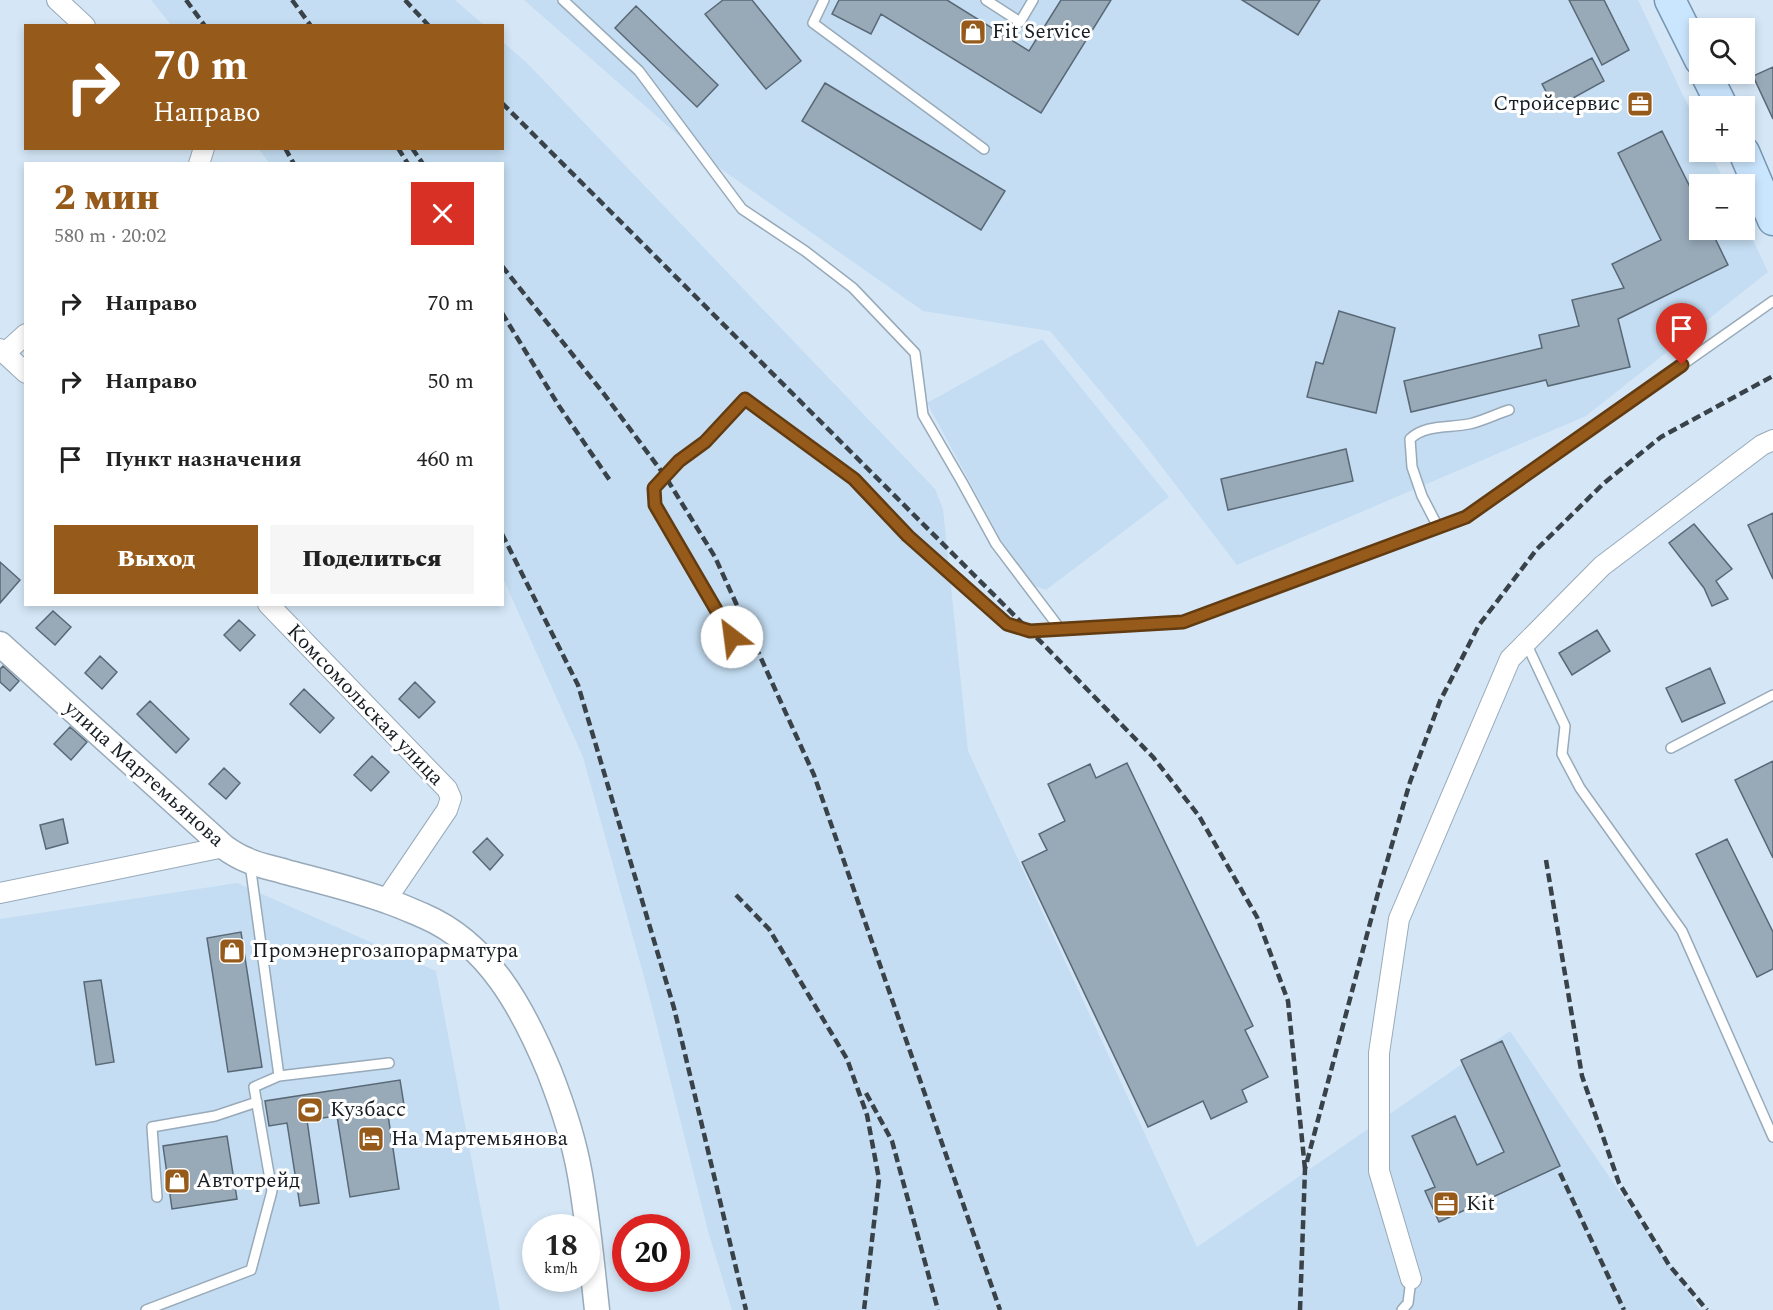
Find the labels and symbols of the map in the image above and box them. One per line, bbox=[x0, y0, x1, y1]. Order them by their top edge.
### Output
place label: Fit Service bbox=[992, 16, 1091, 48]
shop icon: Fit Service bbox=[958, 17, 988, 47]
place label: Стройсервис bbox=[1493, 88, 1620, 120]
office icon: Стройсервис bbox=[1625, 89, 1655, 119]
pin bbox=[1656, 303, 1707, 365]
position arrow bbox=[700, 605, 764, 669]
street label: Комсомольская улица bbox=[279, 617, 452, 794]
street label: улица Мартемьянова bbox=[56, 692, 232, 855]
place label: Промэнергозапорарматура bbox=[252, 935, 519, 967]
shop icon: Промэнергозапорарматура bbox=[217, 936, 247, 966]
place label: Кузбасс bbox=[330, 1094, 406, 1126]
sports icon: Кузбасс bbox=[295, 1095, 325, 1125]
place label: На Мартемьянова bbox=[391, 1123, 569, 1155]
hotel icon: На Мартемьянова bbox=[356, 1124, 386, 1154]
place label: Автотрейд bbox=[196, 1165, 300, 1197]
shop icon: Автотрейд bbox=[162, 1166, 192, 1196]
place label: Kit bbox=[1466, 1188, 1495, 1220]
office icon: Kit bbox=[1431, 1189, 1461, 1219]
speed limit sign: 20 bbox=[612, 1214, 690, 1292]

